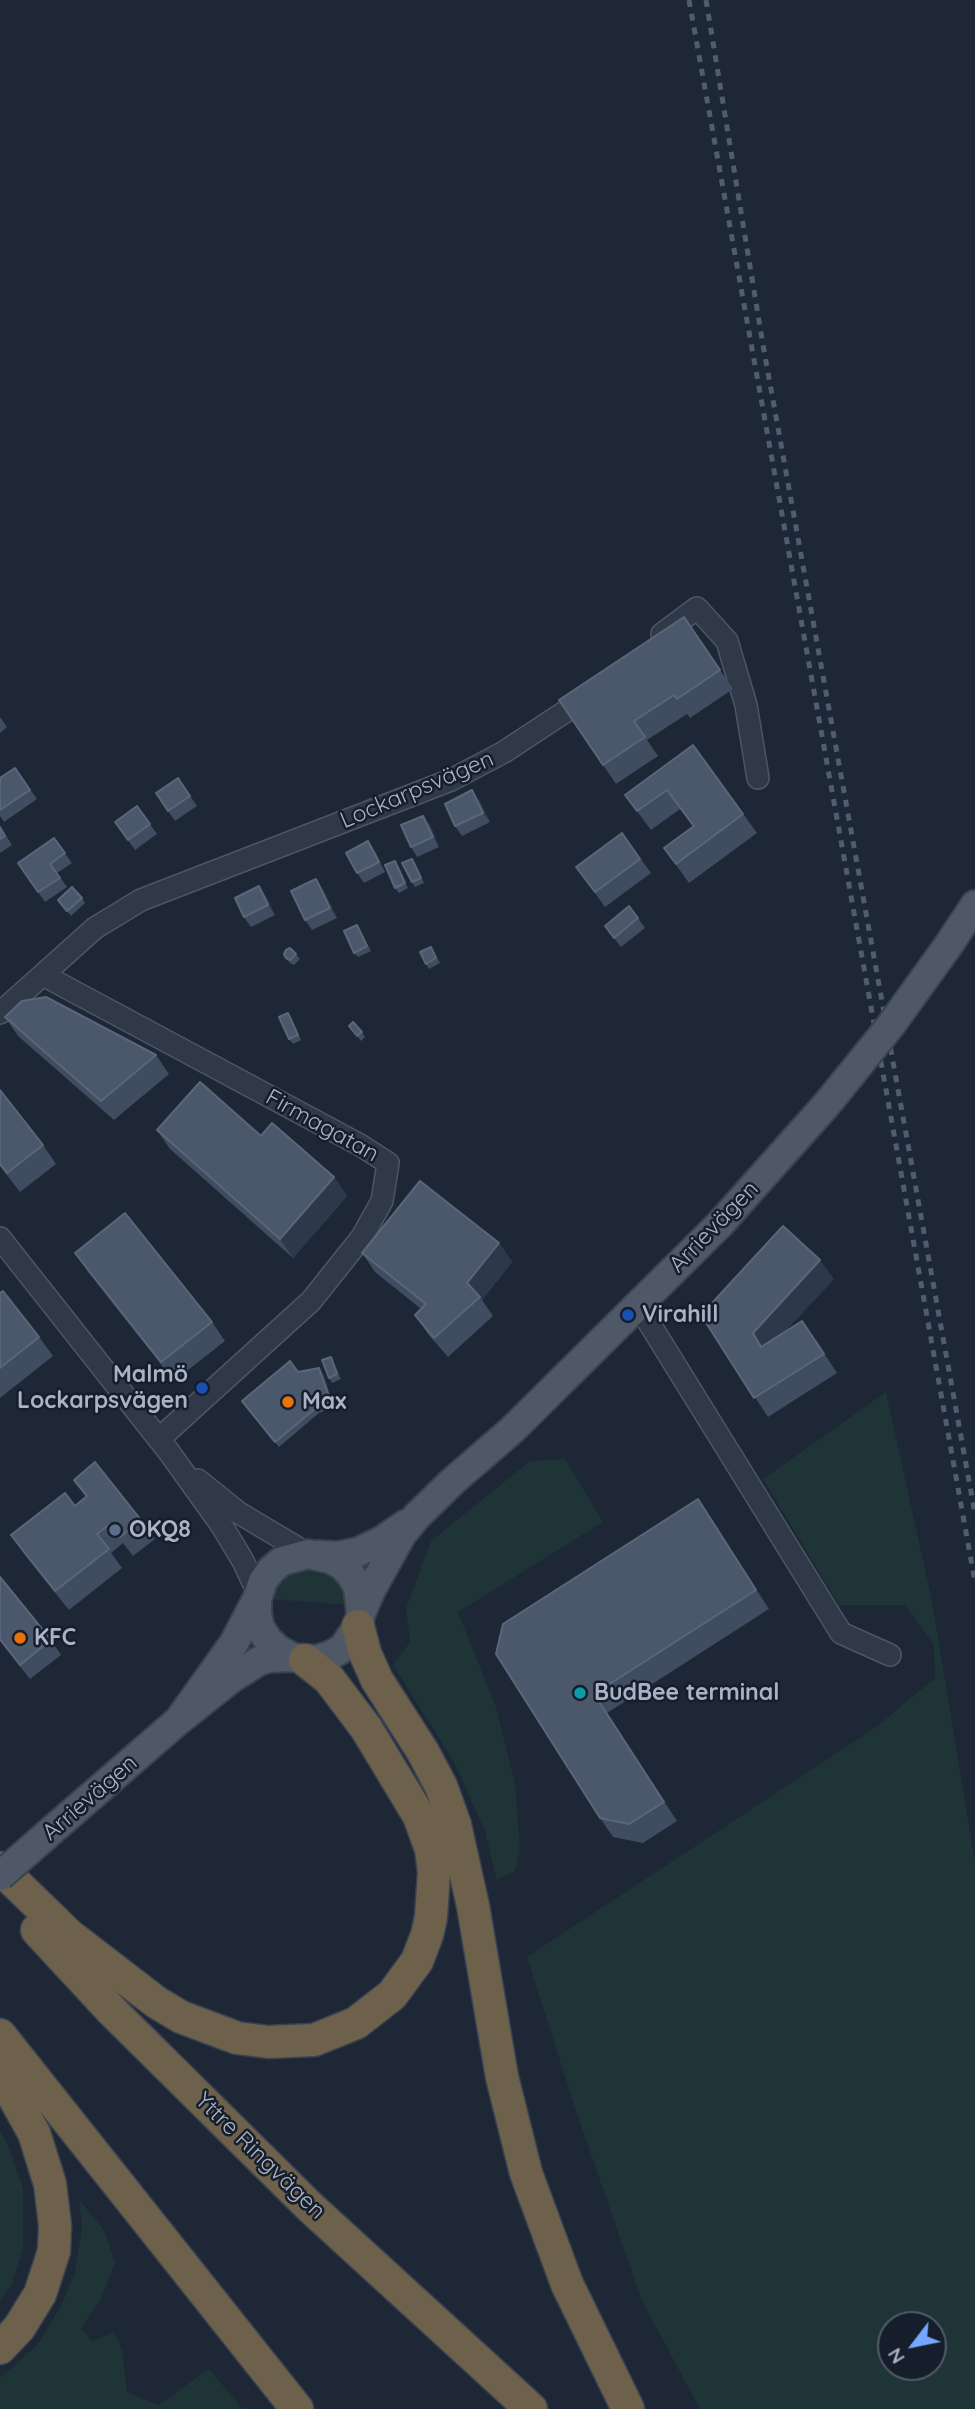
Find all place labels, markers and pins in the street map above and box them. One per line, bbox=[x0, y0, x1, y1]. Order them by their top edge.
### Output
place label: Virahill bbox=[642, 1301, 718, 1329]
marker: Virahill bbox=[620, 1307, 636, 1323]
place label: Malmö Lockarpsvägen bbox=[17, 1361, 188, 1415]
marker: Malmö Lockarpsvägen bbox=[194, 1380, 210, 1396]
place label: Max bbox=[302, 1388, 346, 1416]
marker: Max bbox=[280, 1394, 296, 1410]
place label: OKQ8 bbox=[129, 1516, 191, 1544]
marker: OKQ8 bbox=[107, 1522, 123, 1538]
place label: KFC bbox=[34, 1624, 76, 1652]
marker: KFC bbox=[12, 1630, 28, 1646]
place label: BudBee terminal bbox=[594, 1679, 779, 1707]
marker: BudBee terminal bbox=[572, 1685, 588, 1701]

